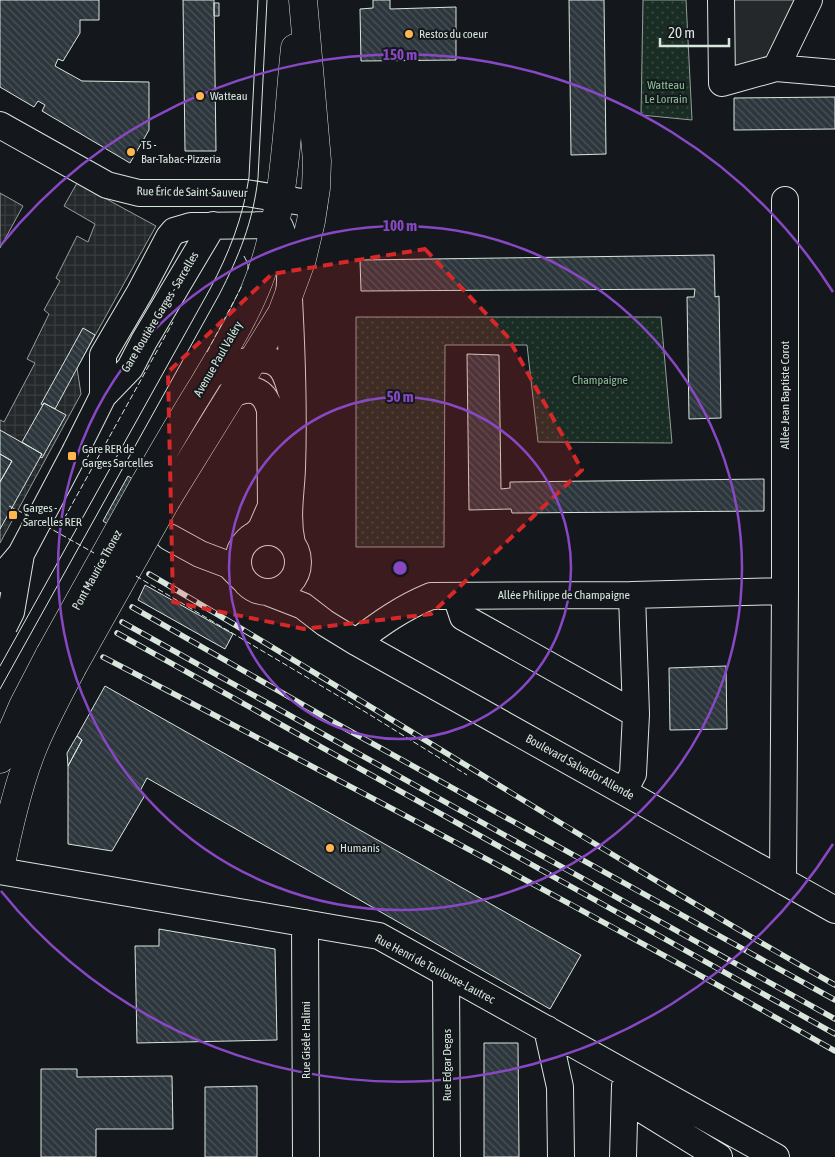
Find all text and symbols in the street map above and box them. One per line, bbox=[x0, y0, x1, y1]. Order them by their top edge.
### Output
scale bar bbox=[660, 15, 729, 47]
text: 20 m bbox=[668, 24, 695, 41]
place label: Restos du coeur bbox=[419, 27, 488, 41]
marker: Restos du coeur bbox=[403, 28, 415, 40]
text: 150 m bbox=[383, 46, 417, 63]
park label: Watteau Le Lorrain bbox=[644, 78, 688, 106]
place label: Watteau bbox=[210, 89, 248, 103]
marker: Watteau bbox=[194, 90, 206, 102]
place label: T5 - Bar-Tabac-Pizzeria bbox=[141, 138, 221, 166]
marker: T5 - Bar-Tabac-Pizzeria bbox=[125, 146, 137, 158]
street label: Rue Éric de Saint-Sauveur bbox=[136, 184, 248, 200]
text: 100 m bbox=[383, 217, 417, 234]
street label: Gare Routière Garges - Sarcelles bbox=[118, 249, 202, 375]
street label: Avenue Paul Valéry bbox=[191, 319, 245, 399]
street label: Allée Jean Baptiste Corot bbox=[778, 340, 792, 449]
park label: Champaigne bbox=[572, 373, 628, 387]
text: 50 m bbox=[387, 388, 414, 405]
place label: Gare RER de Garges Sarcelles bbox=[82, 442, 153, 470]
marker: Gare RER de Garges Sarcelles bbox=[66, 450, 78, 462]
place label: Garges - Sarcelles RER bbox=[23, 501, 82, 529]
marker: Garges - Sarcelles RER bbox=[7, 509, 19, 521]
street label: Pont Maurice Thorez bbox=[69, 527, 125, 612]
centre of rings bbox=[391, 559, 409, 577]
street label: Allée Philippe de Champaigne bbox=[498, 588, 630, 602]
street label: Boulevard Salvador Allende bbox=[523, 731, 637, 803]
place label: Humanis bbox=[340, 841, 380, 855]
marker: Humanis bbox=[324, 842, 336, 854]
street label: Rue Henri de Toulouse-Lautrec bbox=[373, 931, 498, 1007]
street label: Rue Gisèle Halimi bbox=[299, 1001, 313, 1079]
street label: Rue Edgar Degas bbox=[440, 1029, 454, 1101]

